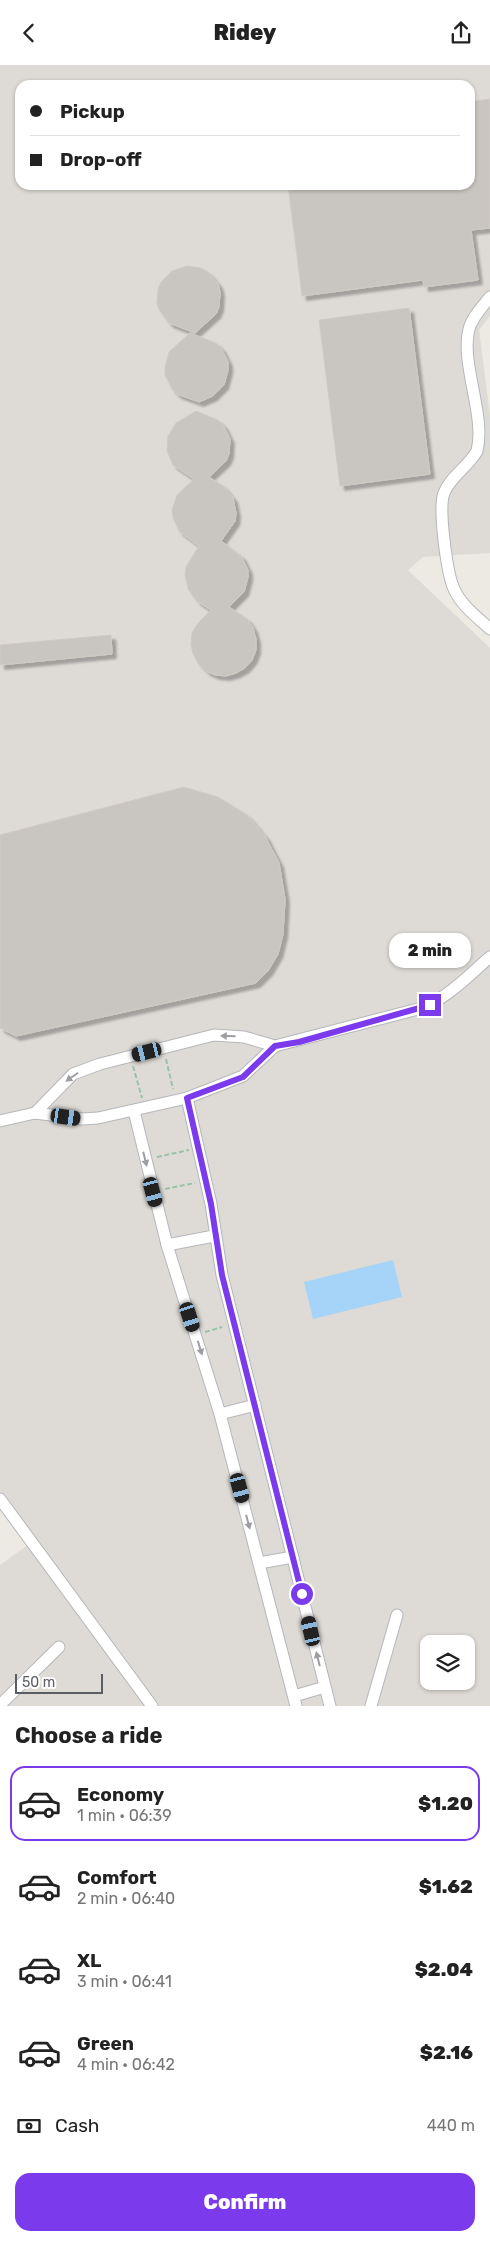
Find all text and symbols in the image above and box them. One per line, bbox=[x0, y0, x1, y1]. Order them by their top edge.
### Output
icon: back bbox=[15, 19, 43, 47]
text: Ridey bbox=[214, 19, 276, 46]
icon: share bbox=[447, 19, 475, 47]
text: Pickup bbox=[60, 100, 125, 123]
text: Drop-off bbox=[60, 148, 142, 171]
callout: 2 min bbox=[389, 933, 471, 967]
text: 2 min bbox=[408, 941, 452, 960]
route end bbox=[419, 994, 441, 1016]
one-way arrow bbox=[219, 1032, 235, 1040]
car bbox=[130, 1041, 163, 1063]
one-way arrow bbox=[65, 1072, 79, 1082]
car bbox=[50, 1107, 81, 1127]
one-way arrow bbox=[141, 1151, 149, 1166]
car bbox=[141, 1176, 164, 1208]
car bbox=[178, 1300, 201, 1334]
one-way arrow bbox=[197, 1341, 204, 1356]
car bbox=[228, 1472, 251, 1504]
one-way arrow bbox=[244, 1514, 252, 1529]
route start bbox=[291, 1583, 313, 1605]
car bbox=[300, 1615, 321, 1647]
map controls bbox=[420, 1635, 475, 1690]
button: layers bbox=[420, 1635, 475, 1690]
one-way arrow bbox=[314, 1651, 322, 1666]
scale bar bbox=[15, 1671, 102, 1694]
text: 50 m bbox=[22, 1674, 55, 1691]
text: Choose a ride bbox=[15, 1722, 162, 1749]
icon: car bbox=[17, 1781, 62, 1826]
text: Economy bbox=[77, 1783, 164, 1806]
text: $1.20 bbox=[418, 1792, 473, 1815]
text: 1 min · 06:39 bbox=[77, 1806, 172, 1825]
icon: car bbox=[17, 1864, 62, 1909]
text: Comfort bbox=[77, 1866, 157, 1889]
text: $1.62 bbox=[419, 1875, 473, 1898]
text: 2 min · 06:40 bbox=[77, 1889, 175, 1908]
icon: car bbox=[17, 1947, 62, 1992]
text: XL bbox=[77, 1949, 101, 1972]
text: $2.04 bbox=[415, 1958, 473, 1981]
text: 3 min · 06:41 bbox=[77, 1972, 172, 1991]
icon: car bbox=[17, 2030, 62, 2075]
text: Green bbox=[77, 2032, 134, 2055]
text: $2.16 bbox=[420, 2041, 473, 2064]
text: 4 min · 06:42 bbox=[77, 2055, 175, 2074]
icon: cash bbox=[15, 2112, 43, 2140]
text: Cash bbox=[55, 2114, 99, 2137]
text: 440 m bbox=[427, 2116, 475, 2135]
button: Confirm bbox=[15, 2173, 475, 2231]

